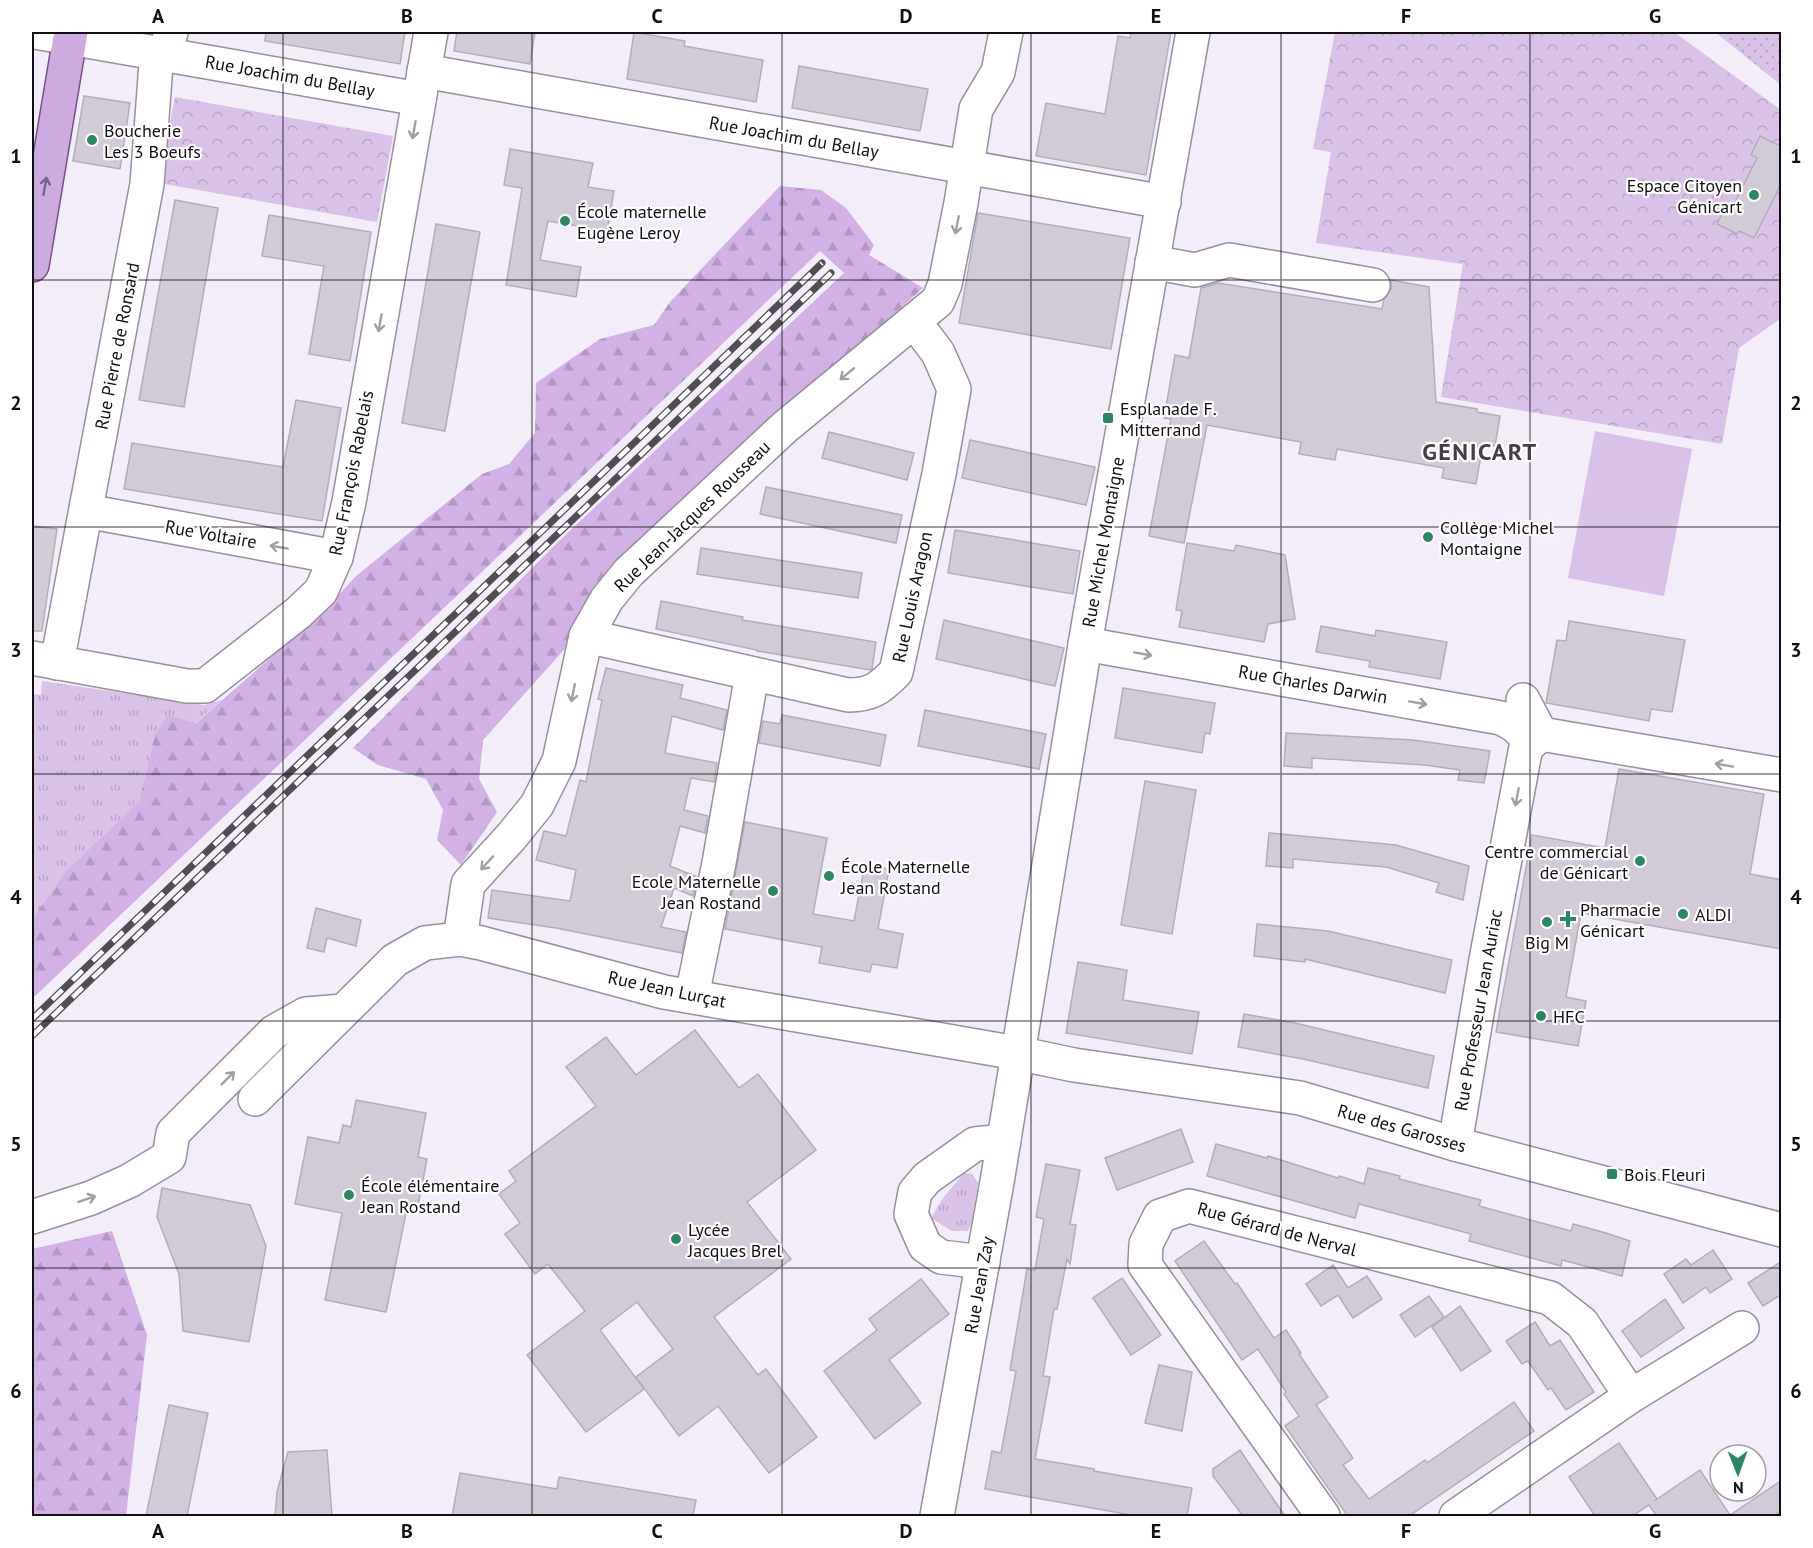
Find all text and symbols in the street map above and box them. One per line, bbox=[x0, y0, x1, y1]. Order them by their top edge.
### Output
text: A bbox=[152, 3, 165, 29]
text: B bbox=[401, 3, 413, 29]
text: C bbox=[651, 3, 663, 29]
text: D bbox=[900, 3, 913, 29]
text: E bbox=[1151, 3, 1161, 29]
text: F bbox=[1401, 3, 1411, 29]
text: G bbox=[1649, 3, 1661, 29]
street label: Rue Joachim du Bellay bbox=[203, 50, 377, 102]
street label: Rue Joachim du Bellay bbox=[707, 111, 881, 163]
place label: Boucherie Les 3 Boeufs bbox=[104, 119, 201, 163]
one-way arrow bbox=[408, 120, 419, 140]
marker: Boucherie Les 3 Boeufs bbox=[85, 133, 99, 147]
text: 1 bbox=[10, 143, 22, 169]
text: 1 bbox=[1790, 143, 1802, 169]
place label: Espace Citoyen Génicart bbox=[1627, 174, 1742, 218]
one-way arrow bbox=[40, 177, 51, 197]
marker: Espace Citoyen Génicart bbox=[1747, 188, 1761, 202]
place label: École maternelle Eugène Leroy bbox=[577, 200, 707, 244]
marker: École maternelle Eugène Leroy bbox=[558, 214, 572, 228]
one-way arrow bbox=[951, 215, 962, 234]
street label: Rue Pierre de Ronsard bbox=[90, 261, 144, 431]
one-way arrow bbox=[374, 312, 385, 332]
one-way arrow bbox=[840, 367, 855, 381]
street label: Rue François Rabelais bbox=[324, 388, 378, 558]
text: 2 bbox=[10, 390, 22, 416]
text: 2 bbox=[1790, 390, 1802, 416]
place label: Esplanade F. Mitterrand bbox=[1120, 397, 1217, 441]
marker: Esplanade F. Mitterrand bbox=[1101, 411, 1115, 425]
street label: Rue Jean-Jacques Rousseau bbox=[609, 435, 775, 597]
district label: GÉNICART bbox=[1422, 436, 1538, 467]
street label: Rue Michel Montaigne bbox=[1077, 455, 1129, 629]
street label: Rue Voltaire bbox=[163, 515, 259, 553]
place label: Collège Michel Montaigne bbox=[1440, 516, 1555, 560]
street label: Rue Louis Aragon bbox=[887, 529, 937, 665]
marker: Collège Michel Montaigne bbox=[1421, 530, 1435, 544]
one-way arrow bbox=[269, 541, 289, 552]
text: 3 bbox=[10, 637, 22, 663]
text: 3 bbox=[1790, 637, 1802, 663]
one-way arrow bbox=[1133, 648, 1153, 659]
street label: Rue Charles Darwin bbox=[1237, 660, 1389, 708]
one-way arrow bbox=[567, 683, 578, 703]
one-way arrow bbox=[1407, 698, 1427, 709]
one-way arrow bbox=[1714, 759, 1734, 770]
one-way arrow bbox=[1511, 787, 1522, 806]
place label: Centre commercial de Génicart bbox=[1484, 840, 1629, 884]
marker: Centre commercial de Génicart bbox=[1633, 854, 1647, 868]
one-way arrow bbox=[480, 855, 494, 870]
place label: École Maternelle Jean Rostand bbox=[840, 855, 970, 899]
marker: École Maternelle Jean Rostand bbox=[822, 869, 836, 883]
place label: Ecole Maternelle Jean Rostand bbox=[632, 870, 761, 914]
text: 4 bbox=[10, 884, 22, 910]
marker: Ecole Maternelle Jean Rostand bbox=[766, 884, 780, 898]
text: 4 bbox=[1790, 884, 1802, 910]
place label: Pharmacie Génicart bbox=[1580, 898, 1661, 942]
place label: ALDI bbox=[1695, 903, 1732, 926]
street label: Rue Professeur Jean Auriac bbox=[1449, 907, 1507, 1113]
marker: ALDI bbox=[1676, 907, 1690, 921]
marker: Pharmacie Génicart bbox=[1561, 912, 1575, 926]
marker: Big M bbox=[1540, 915, 1554, 929]
place label: Big M bbox=[1525, 931, 1569, 954]
street label: Rue Jean Lurçat bbox=[606, 965, 728, 1013]
place label: HFC bbox=[1553, 1005, 1585, 1028]
marker: HFC bbox=[1534, 1009, 1548, 1023]
one-way arrow bbox=[221, 1070, 236, 1085]
street label: Rue des Garosses bbox=[1335, 1099, 1469, 1157]
text: 5 bbox=[10, 1131, 22, 1157]
text: 5 bbox=[1790, 1131, 1802, 1157]
place label: Bois Fleuri bbox=[1624, 1163, 1706, 1186]
marker: Bois Fleuri bbox=[1605, 1167, 1619, 1181]
place label: École élémentaire Jean Rostand bbox=[360, 1174, 499, 1218]
marker: École élémentaire Jean Rostand bbox=[342, 1188, 356, 1202]
one-way arrow bbox=[77, 1193, 96, 1204]
street label: Rue Gérard de Nerval bbox=[1195, 1197, 1360, 1262]
place label: Lycée Jacques Brel bbox=[687, 1218, 783, 1262]
marker: Lycée Jacques Brel bbox=[669, 1232, 683, 1246]
street label: Rue Jean Zay bbox=[959, 1234, 999, 1335]
text: 6 bbox=[10, 1378, 22, 1404]
text: 6 bbox=[1790, 1378, 1802, 1404]
north arrow bbox=[1708, 1443, 1768, 1503]
text: N bbox=[1733, 1478, 1744, 1498]
text: A bbox=[152, 1518, 165, 1544]
text: B bbox=[401, 1518, 413, 1544]
text: C bbox=[651, 1518, 663, 1544]
text: D bbox=[900, 1518, 913, 1544]
text: E bbox=[1151, 1518, 1161, 1544]
text: F bbox=[1401, 1518, 1411, 1544]
text: G bbox=[1649, 1518, 1661, 1544]

